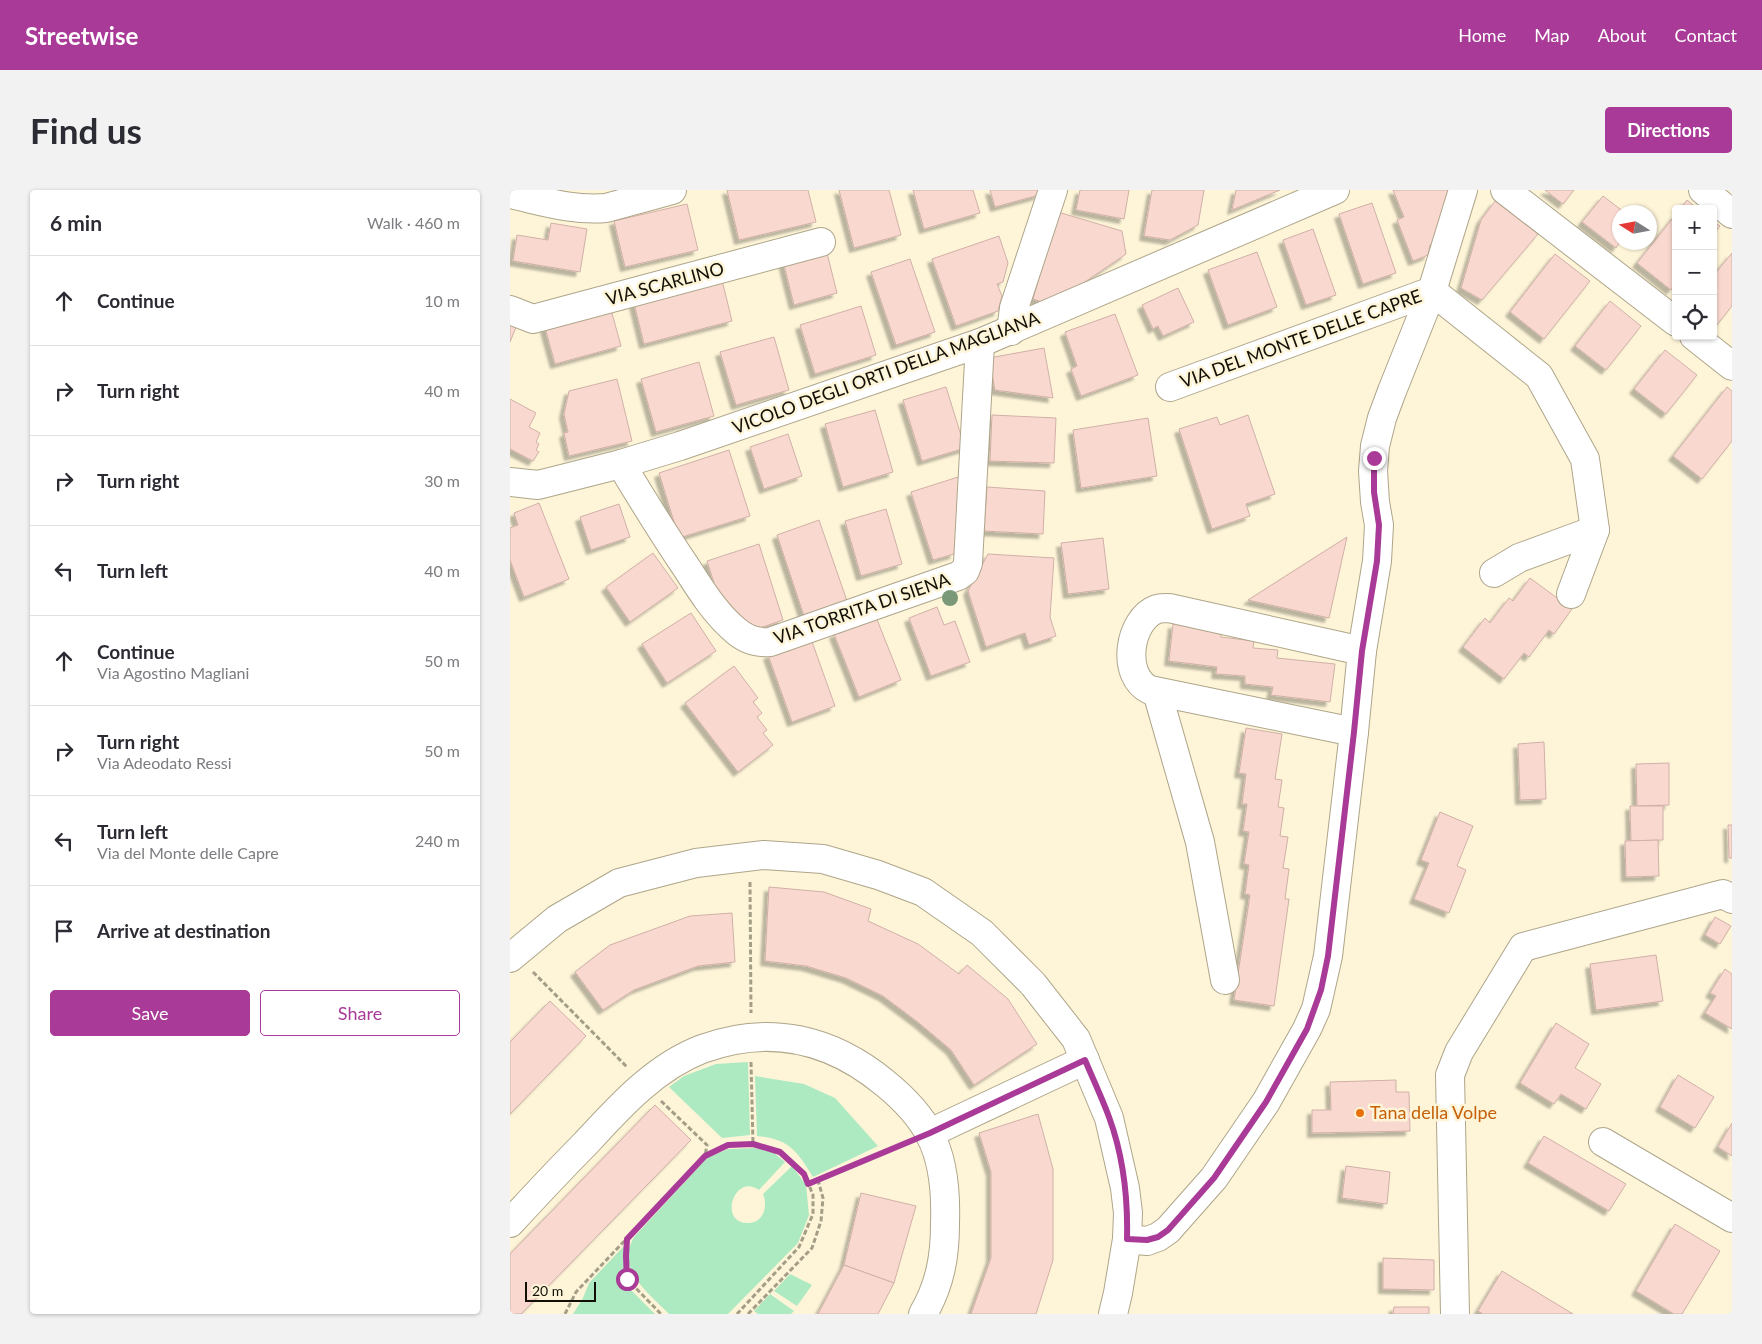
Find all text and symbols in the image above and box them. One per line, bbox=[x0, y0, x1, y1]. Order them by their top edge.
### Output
text: Streetwise bbox=[25, 21, 138, 50]
text: Home bbox=[1458, 24, 1506, 46]
text: Map bbox=[1534, 24, 1570, 46]
text: About bbox=[1598, 24, 1647, 46]
text: Contact bbox=[1675, 24, 1737, 46]
button: Directions bbox=[1605, 107, 1732, 153]
text: Find us bbox=[30, 109, 142, 151]
north arrow bbox=[1612, 205, 1657, 250]
map controls bbox=[1672, 205, 1717, 340]
button: + bbox=[1672, 205, 1717, 250]
text: 6 min bbox=[50, 210, 102, 235]
text: Walk · 460 m bbox=[367, 213, 460, 232]
button: − bbox=[1672, 250, 1717, 295]
street label: VIA SCARLINO bbox=[603, 257, 726, 309]
street label: VIA DEL MONTE DELLE CAPRE bbox=[1177, 284, 1425, 392]
icon: ahead bbox=[50, 287, 78, 315]
text: Continue bbox=[97, 289, 175, 312]
text: 10 m bbox=[424, 291, 460, 310]
button: locate bbox=[1672, 295, 1717, 340]
street label: VICOLO DEGLI ORTI DELLA MAGLIANA bbox=[729, 306, 1043, 438]
icon: right bbox=[50, 377, 78, 405]
text: Turn right bbox=[97, 379, 179, 402]
text: 40 m bbox=[424, 381, 460, 400]
route end bbox=[1363, 447, 1386, 470]
icon: right bbox=[50, 467, 78, 495]
text: Turn right bbox=[97, 469, 179, 492]
text: 30 m bbox=[424, 471, 460, 490]
icon: left bbox=[50, 557, 78, 585]
text: Turn left bbox=[97, 559, 168, 582]
text: 40 m bbox=[424, 561, 460, 580]
street label: VIA TORRITA DI SIENA bbox=[771, 567, 953, 649]
text: Continue bbox=[97, 640, 175, 663]
icon: ahead bbox=[50, 647, 78, 675]
text: 50 m bbox=[424, 651, 460, 670]
text: Via Agostino Magliani bbox=[97, 663, 249, 682]
text: Turn right bbox=[97, 730, 179, 753]
icon: right bbox=[50, 737, 78, 765]
text: 50 m bbox=[424, 741, 460, 760]
text: Via Adeodato Ressi bbox=[97, 753, 232, 772]
text: Turn left bbox=[97, 820, 168, 843]
icon: left bbox=[50, 827, 78, 855]
text: 240 m bbox=[415, 831, 460, 850]
text: Via del Monte delle Capre bbox=[97, 843, 279, 862]
icon: arrive bbox=[50, 917, 78, 945]
text: Arrive at destination bbox=[97, 919, 270, 942]
button: Save bbox=[50, 990, 250, 1036]
button: Share bbox=[260, 990, 460, 1036]
place label: Tana della Volpe bbox=[1370, 1101, 1497, 1123]
marker: Tana della Volpe bbox=[1354, 1107, 1366, 1119]
route start bbox=[616, 1268, 639, 1291]
scale bar bbox=[525, 1279, 596, 1302]
text: 20 m bbox=[532, 1282, 563, 1299]

